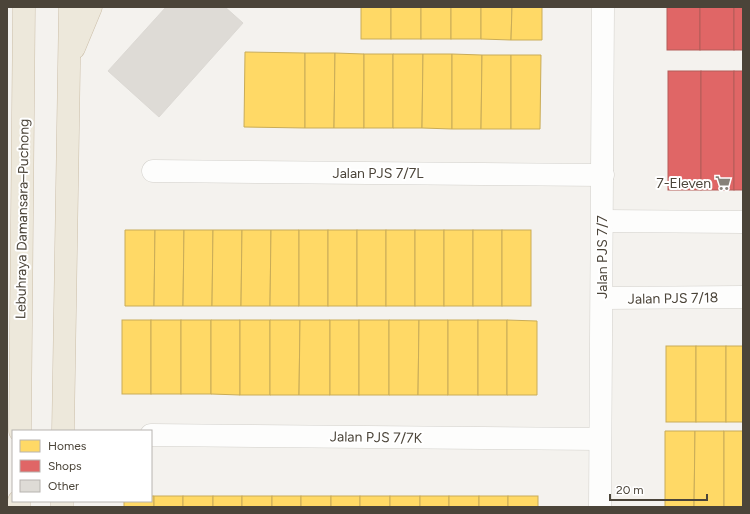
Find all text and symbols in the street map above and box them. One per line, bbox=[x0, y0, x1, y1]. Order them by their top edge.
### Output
street label: Lebuhraya Damansara–Puchong bbox=[12, 119, 33, 319]
street label: Jalan PJS 7/7L bbox=[333, 165, 424, 182]
supermarket icon: 7-Eleven bbox=[714, 174, 732, 192]
place label: 7-Eleven bbox=[656, 175, 711, 192]
street label: Jalan PJS 7/7 bbox=[594, 215, 611, 299]
street label: Jalan PJS 7/18 bbox=[628, 289, 718, 308]
street label: Jalan PJS 7/7K bbox=[330, 428, 423, 447]
legend bbox=[12, 430, 152, 502]
text: Homes bbox=[48, 439, 87, 453]
text: Shops bbox=[48, 459, 82, 473]
scale bar bbox=[610, 476, 707, 502]
text: Other bbox=[48, 479, 79, 493]
text: 20 m bbox=[616, 483, 644, 497]

